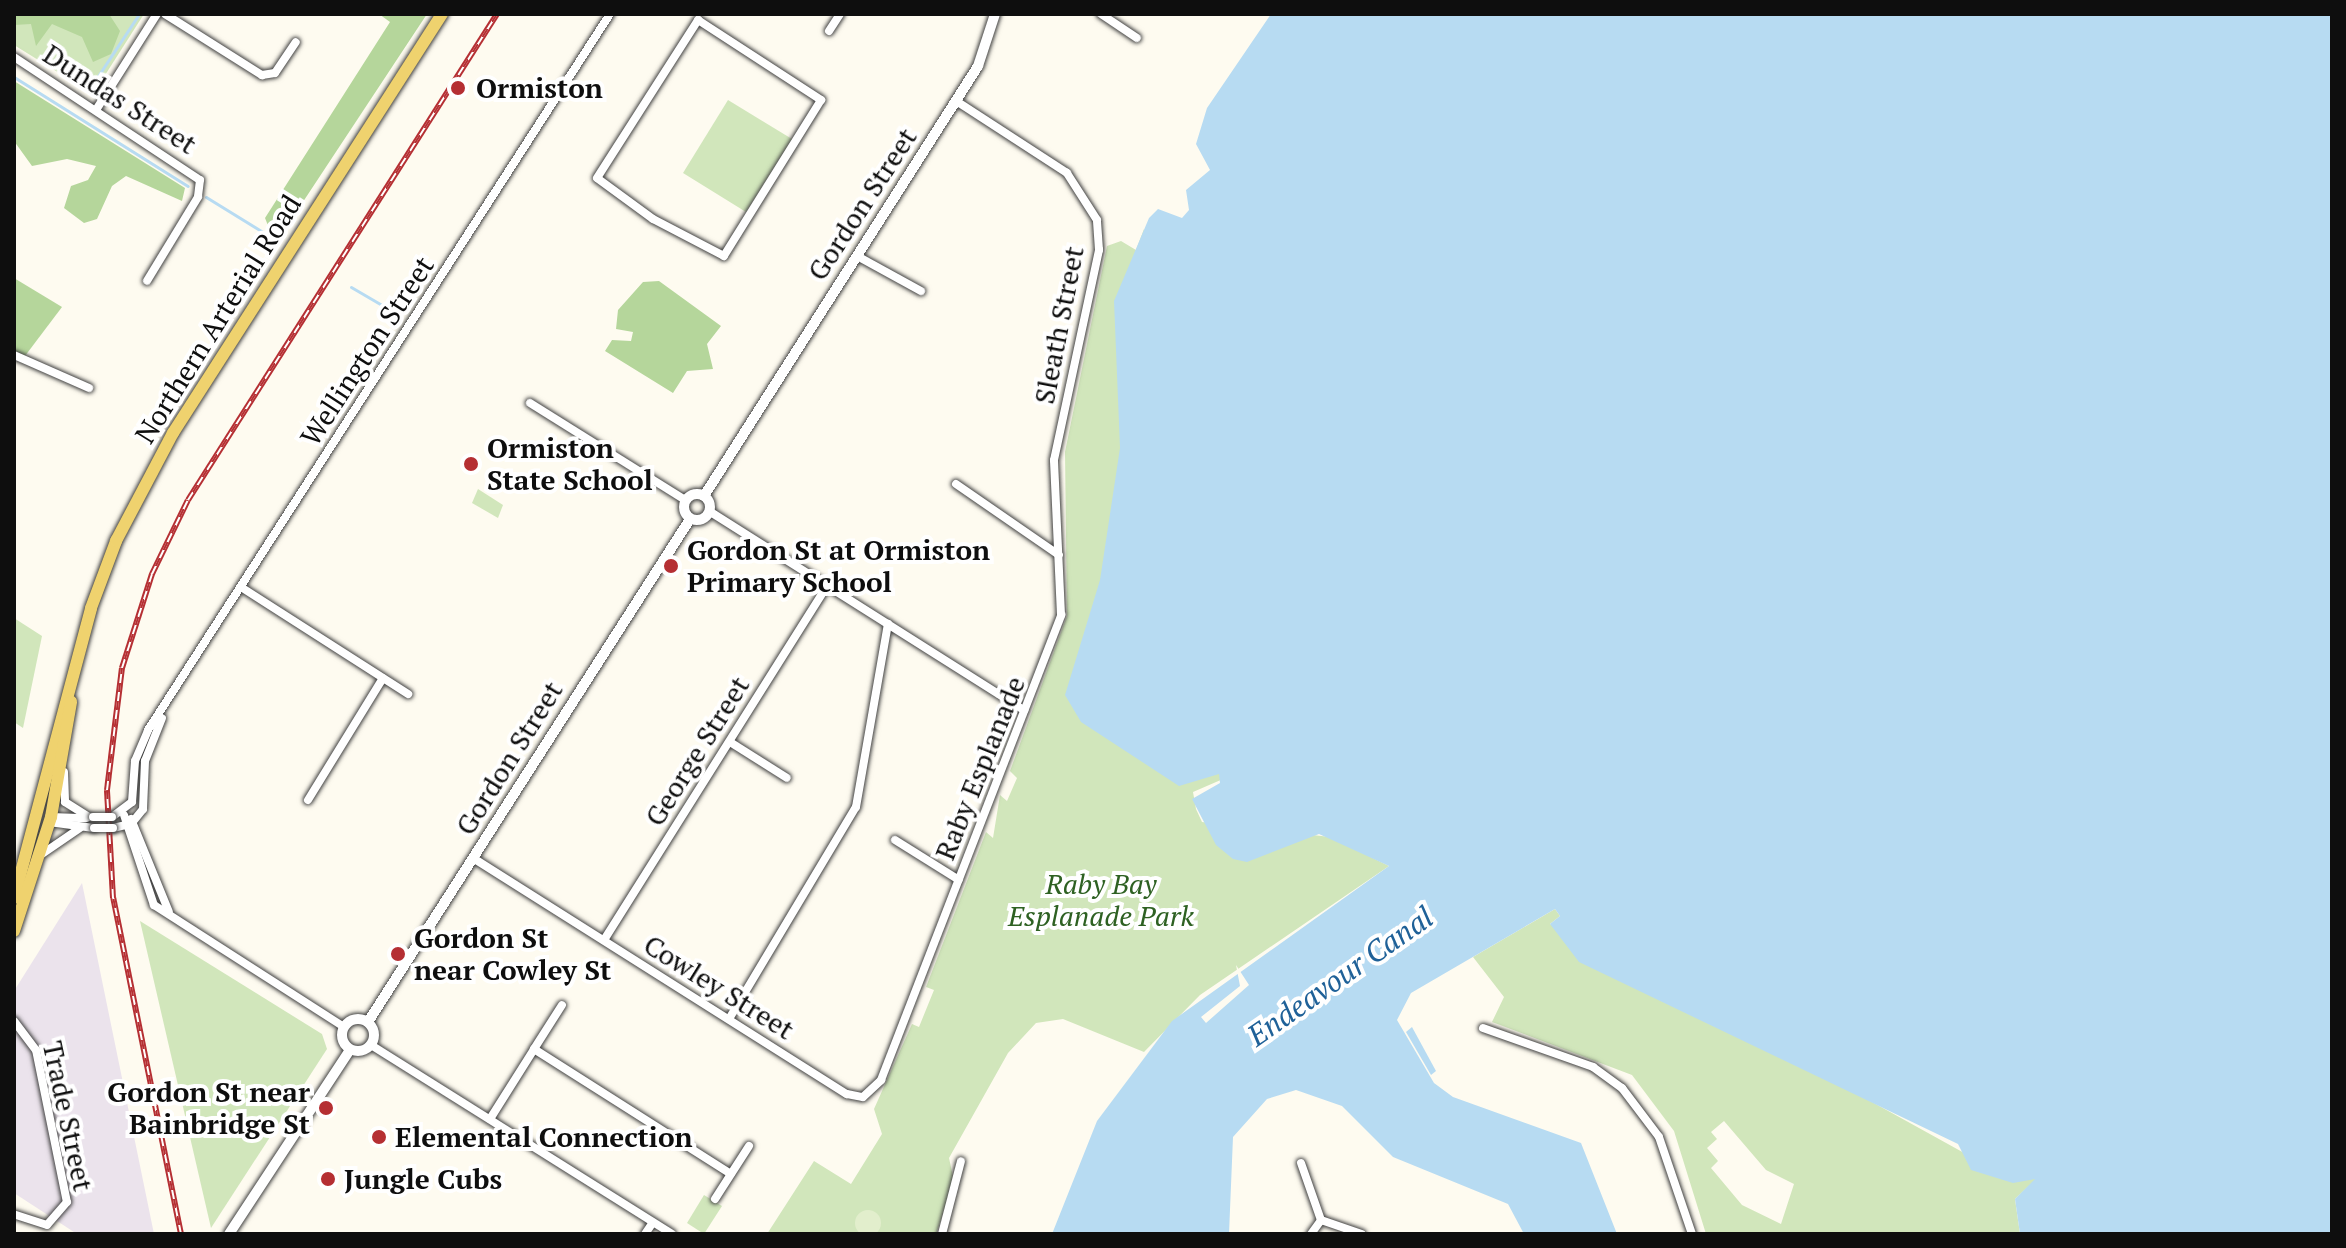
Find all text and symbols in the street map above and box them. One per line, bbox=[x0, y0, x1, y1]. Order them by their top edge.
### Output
street label: Dundas Street bbox=[37, 37, 203, 161]
place label: Ormiston bbox=[476, 71, 603, 105]
marker: Ormiston bbox=[447, 77, 469, 99]
street label: Gordon Street bbox=[800, 122, 924, 286]
street label: Northern Arterial Road bbox=[128, 188, 308, 450]
street label: Sleath Street bbox=[1027, 243, 1091, 407]
street label: Wellington Street bbox=[293, 250, 441, 452]
place label: Ormiston State School bbox=[487, 431, 653, 497]
marker: Ormiston State School bbox=[462, 455, 480, 473]
place label: Gordon St at Ormiston Primary School bbox=[687, 533, 990, 599]
marker: Gordon St at Ormiston Primary School bbox=[662, 557, 680, 575]
street label: George Street bbox=[638, 670, 756, 832]
street label: Raby Esplanade bbox=[928, 671, 1032, 865]
street label: Gordon Street bbox=[448, 675, 570, 841]
park label: Raby Bay Esplanade Park bbox=[1008, 867, 1194, 933]
water label: Endeavour Canal bbox=[1240, 899, 1440, 1053]
place label: Gordon St near Cowley St bbox=[414, 921, 611, 987]
street label: Cowley Street bbox=[638, 928, 800, 1046]
marker: Gordon St near Cowley St bbox=[389, 945, 407, 963]
street label: Trade Street bbox=[36, 1038, 100, 1194]
place label: Gordon St near Bainbridge St bbox=[107, 1075, 310, 1141]
marker: Gordon St near Bainbridge St bbox=[317, 1099, 335, 1117]
place label: Elemental Connection bbox=[395, 1120, 693, 1154]
marker: Elemental Connection bbox=[370, 1128, 388, 1146]
place label: Jungle Cubs bbox=[344, 1162, 502, 1196]
marker: Jungle Cubs bbox=[319, 1170, 337, 1188]

